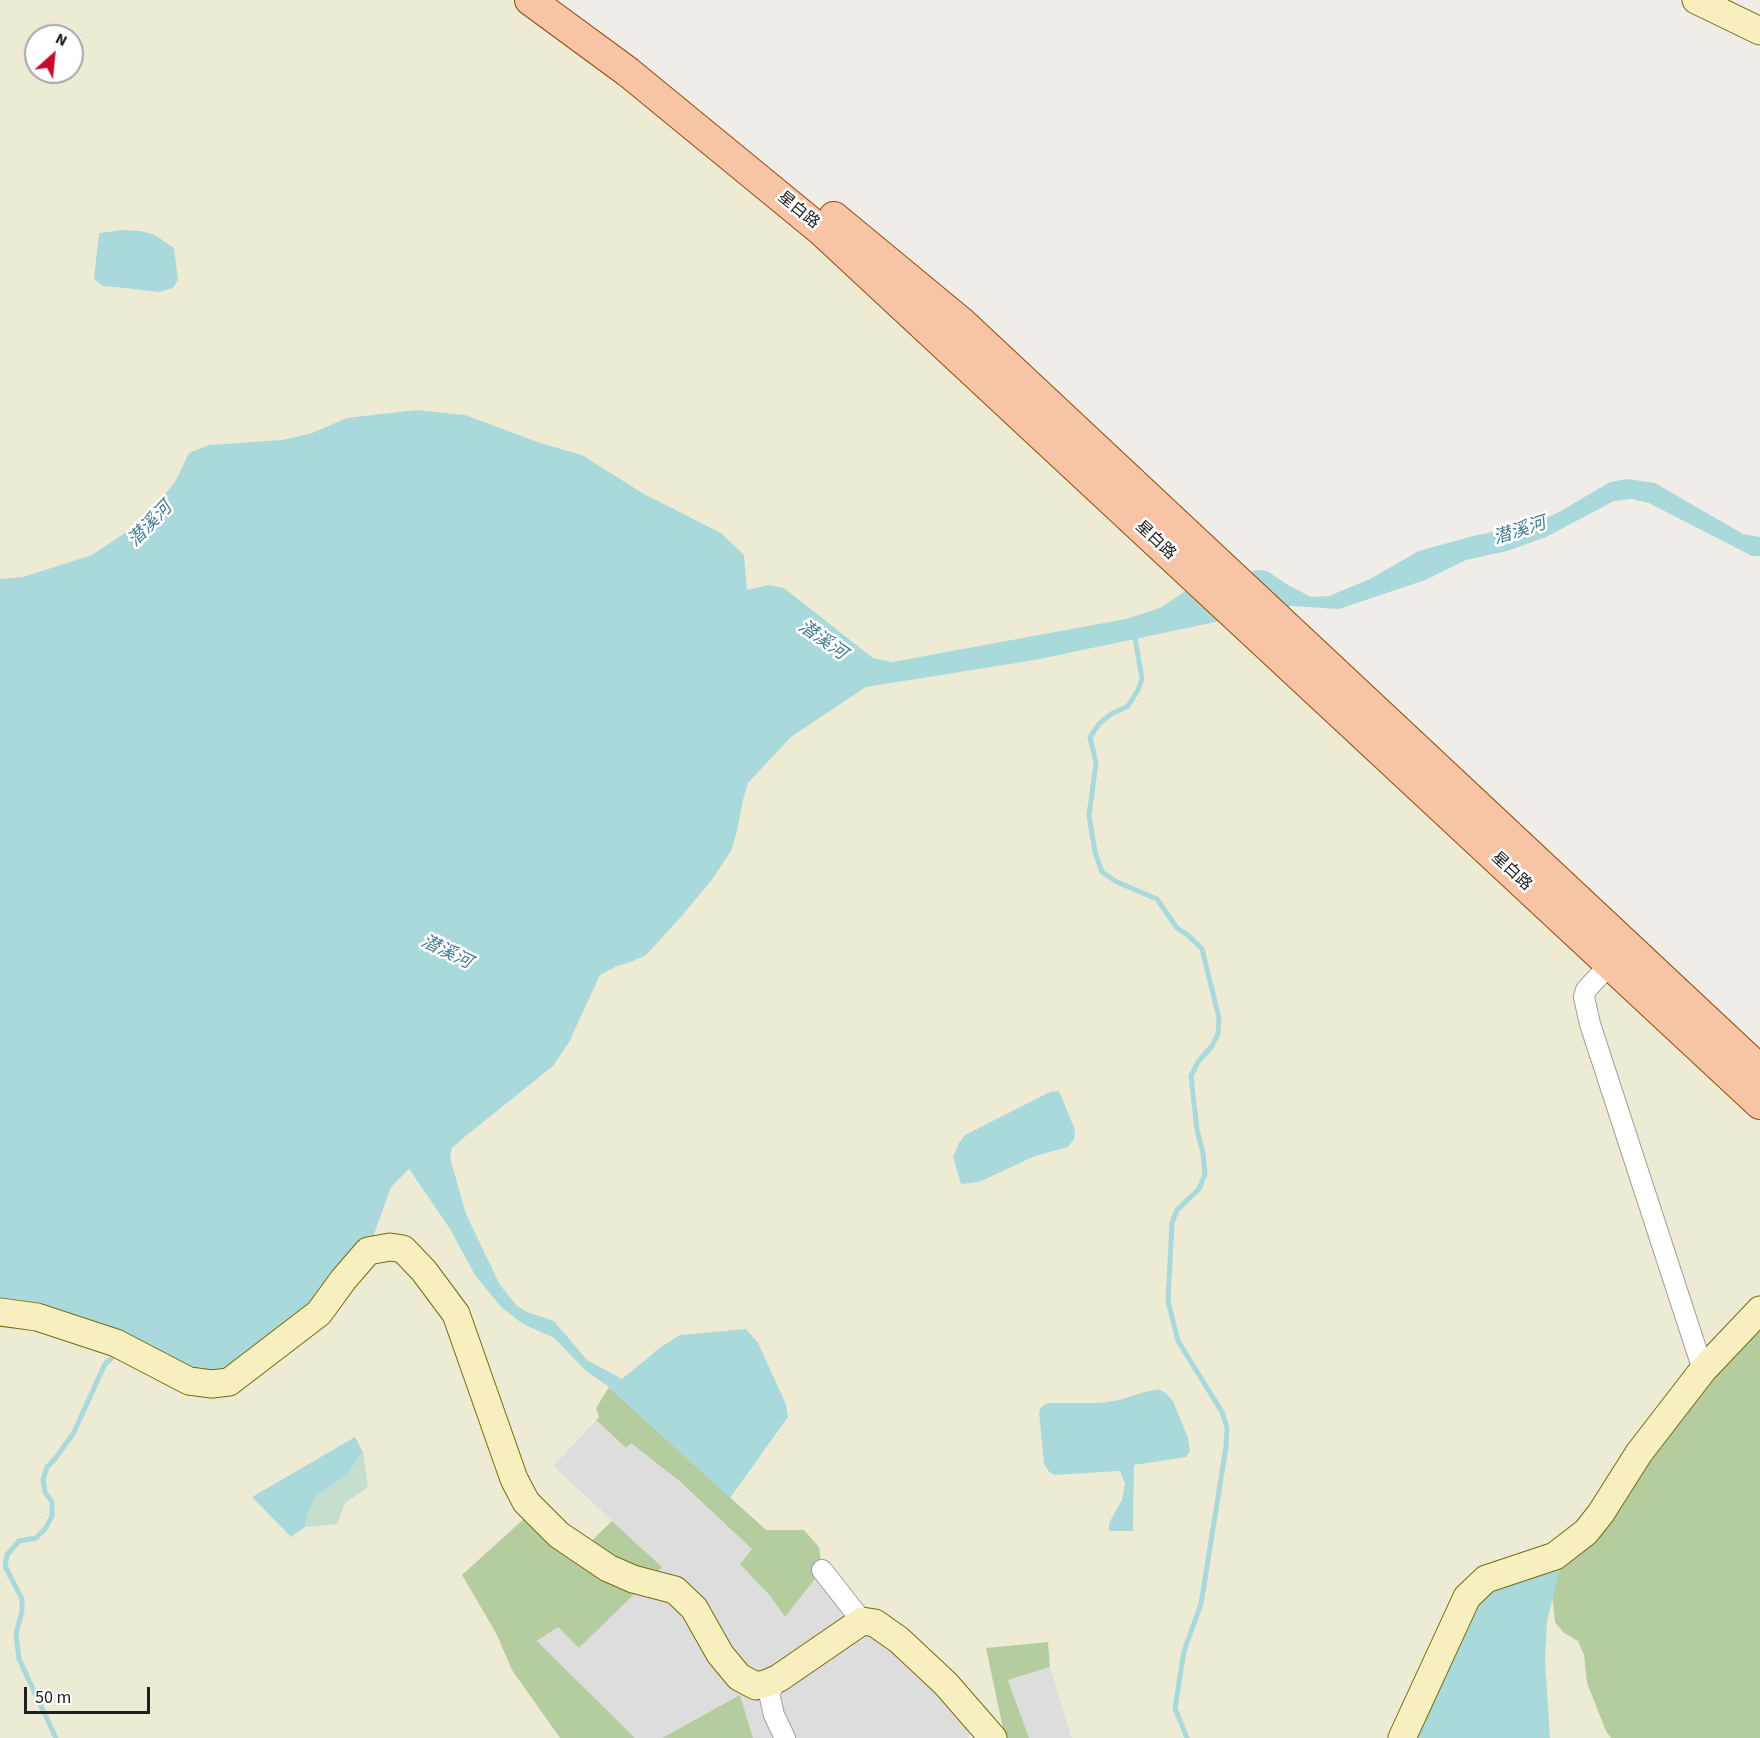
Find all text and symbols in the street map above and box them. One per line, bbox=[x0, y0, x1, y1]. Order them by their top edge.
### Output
north arrow bbox=[24, 24, 84, 84]
text: N bbox=[52, 28, 71, 52]
street label: 星白路 bbox=[773, 188, 823, 234]
water label: 潜溪河 bbox=[124, 498, 178, 552]
water label: 潜溪河 bbox=[1491, 513, 1549, 551]
street label: 星白路 bbox=[1131, 518, 1179, 564]
water label: 潜溪河 bbox=[794, 617, 850, 665]
street label: 星白路 bbox=[1487, 849, 1535, 895]
water label: 潜溪河 bbox=[417, 931, 475, 975]
scale bar bbox=[27, 1675, 153, 1713]
text: 50 m bbox=[35, 1685, 71, 1710]

